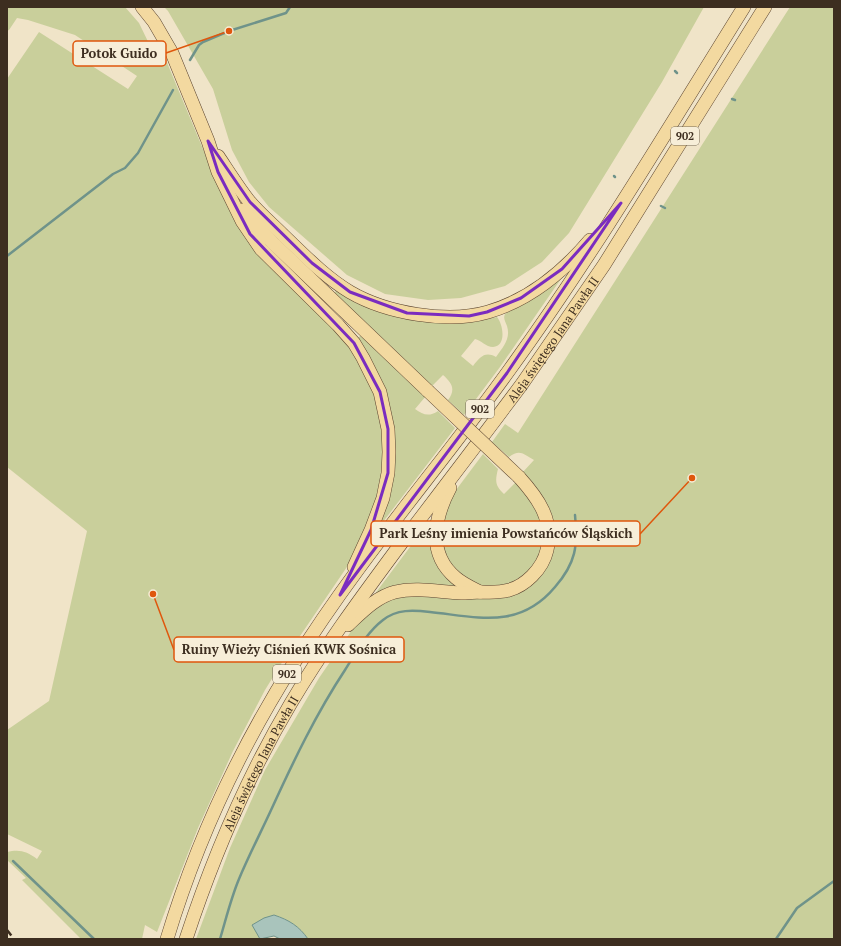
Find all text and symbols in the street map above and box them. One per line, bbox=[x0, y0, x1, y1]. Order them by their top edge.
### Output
callout: Potok Guido bbox=[73, 41, 166, 66]
text: Potok Guido bbox=[81, 44, 158, 62]
road number: 902 bbox=[671, 127, 699, 145]
street label: Aleja świętego Jana Pawła II bbox=[504, 273, 601, 405]
road number: 902 bbox=[466, 400, 494, 418]
callout: Park Leśny imienia Powstańców Śląskich bbox=[371, 521, 640, 546]
text: Park Leśny imienia Powstańców Śląskich bbox=[379, 524, 633, 542]
callout: Ruiny Wieży Ciśnień KWK Sośnica bbox=[174, 637, 404, 662]
text: Ruiny Wieży Ciśnień KWK Sośnica bbox=[182, 640, 397, 658]
road number: 902 bbox=[273, 665, 301, 683]
street label: Aleja świętego Jana Pawła II bbox=[220, 693, 301, 833]

